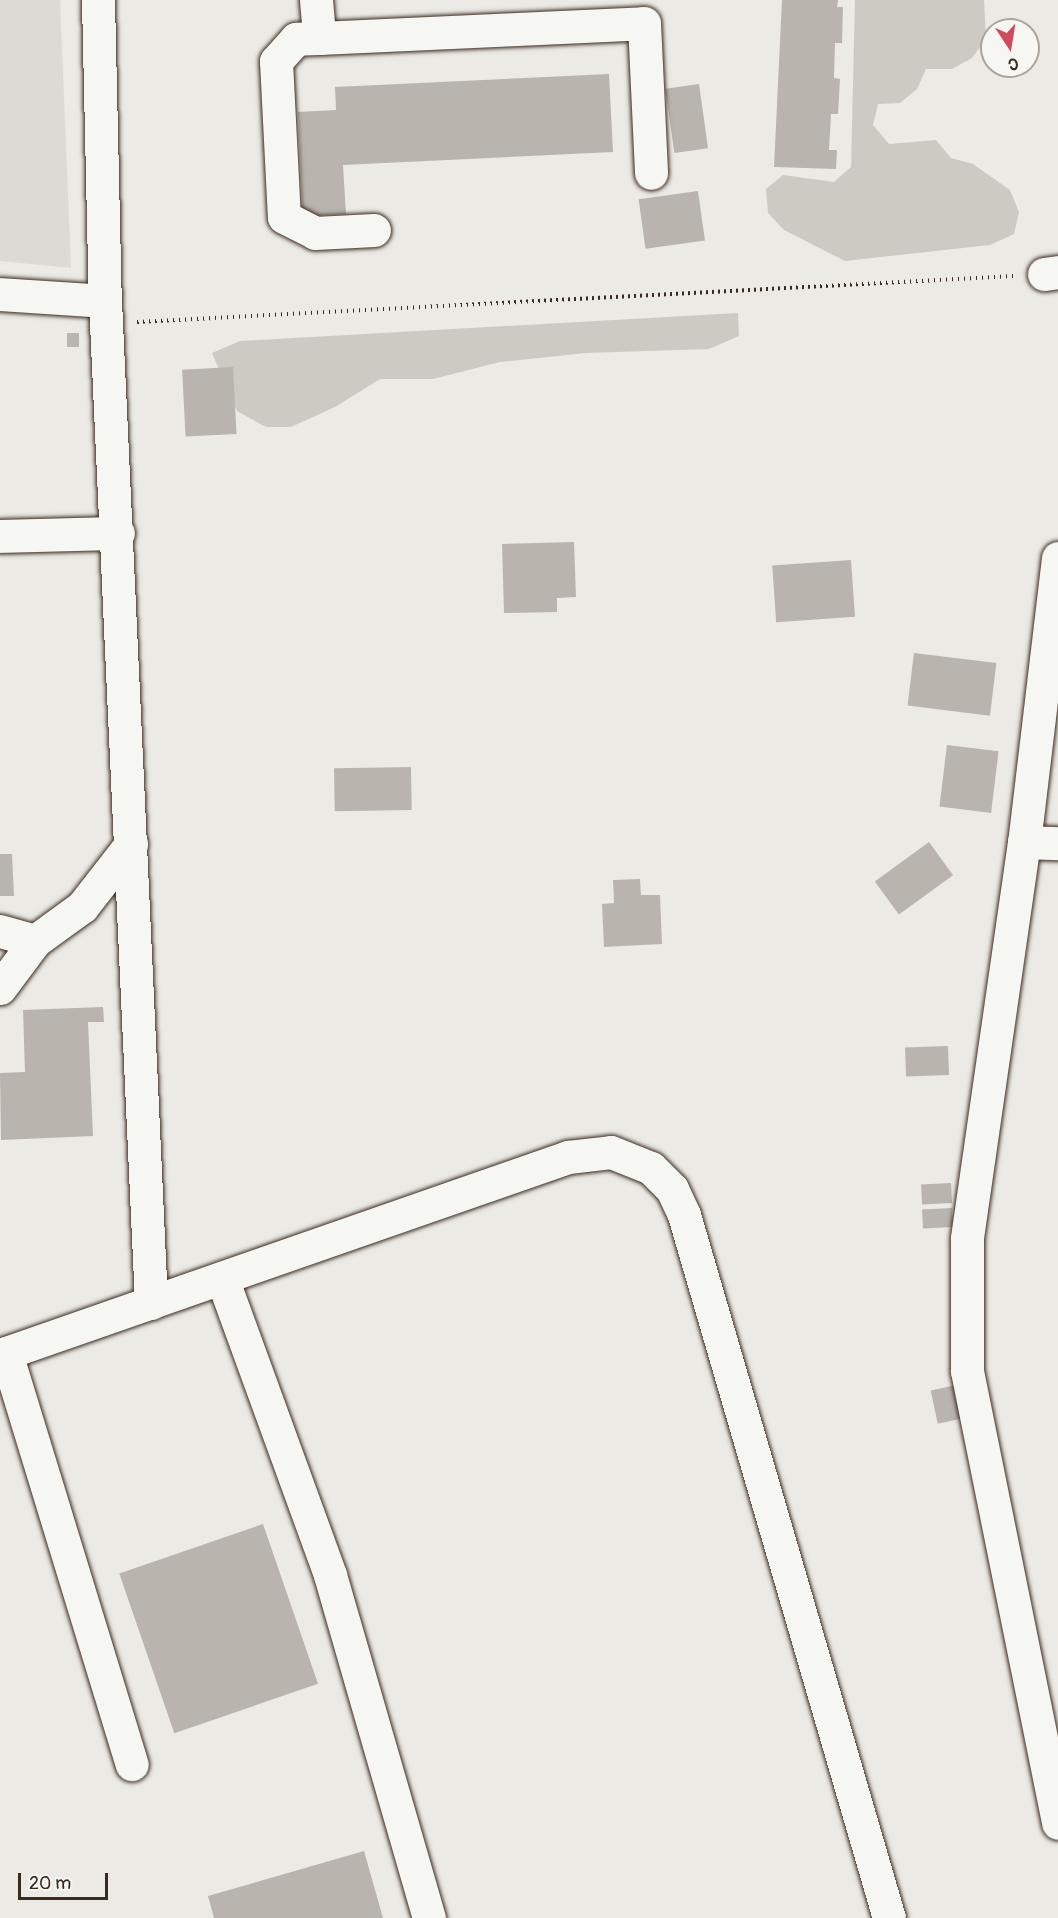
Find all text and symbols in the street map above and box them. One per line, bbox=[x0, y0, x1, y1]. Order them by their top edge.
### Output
north arrow bbox=[980, 18, 1040, 78]
text: С bbox=[1006, 53, 1020, 74]
scale bar bbox=[21, 1861, 111, 1899]
text: 20 m bbox=[29, 1872, 71, 1895]

